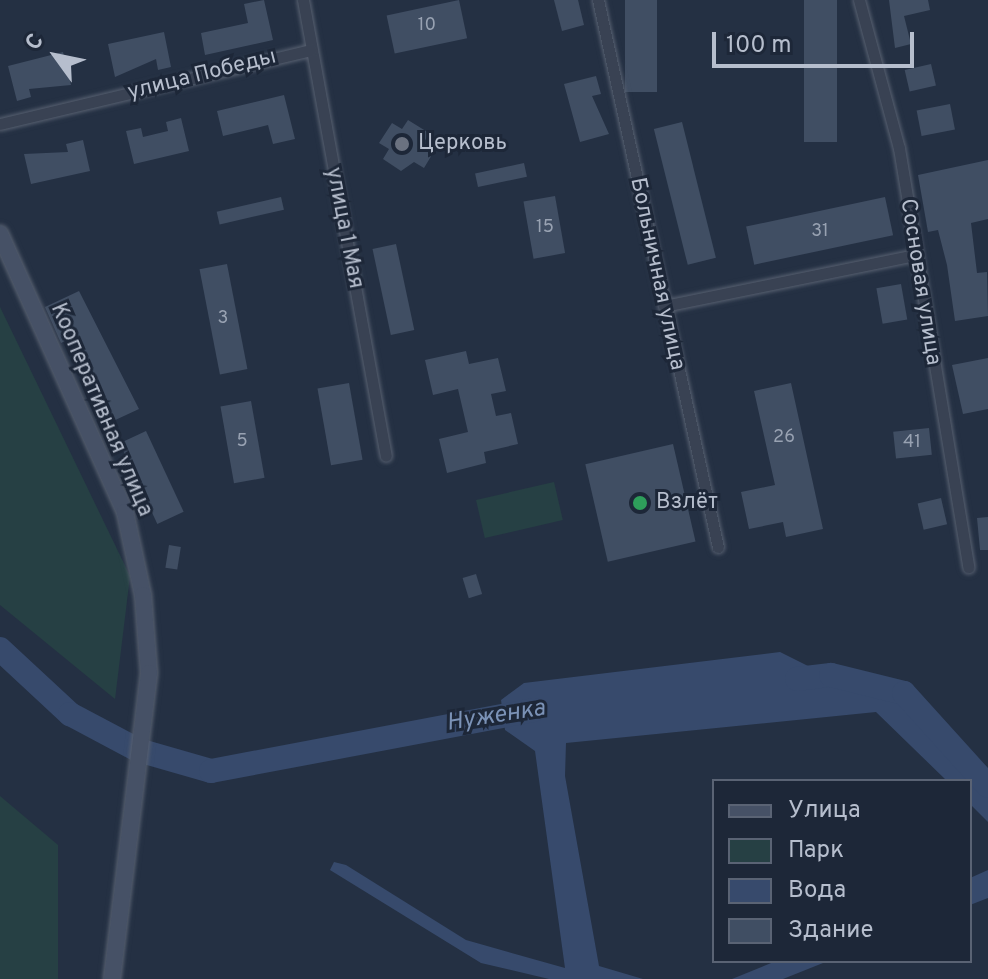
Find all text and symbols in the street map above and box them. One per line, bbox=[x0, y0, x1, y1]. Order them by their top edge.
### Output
house number: 10 bbox=[418, 15, 436, 37]
north arrow bbox=[16, 16, 96, 96]
scale bar bbox=[716, 16, 918, 66]
text: С bbox=[20, 29, 51, 56]
text: 100 m bbox=[726, 31, 792, 61]
street label: улица Победы bbox=[125, 44, 279, 106]
place label: Церковь bbox=[418, 131, 507, 157]
marker: Церковь bbox=[393, 135, 411, 153]
street label: улица 1 Мая bbox=[319, 165, 369, 291]
street label: Больничная улица bbox=[624, 175, 690, 373]
street label: Сосновая улица bbox=[894, 197, 946, 367]
house number: 15 bbox=[536, 217, 554, 239]
house number: 31 bbox=[811, 221, 829, 243]
street label: Кооперативная улица bbox=[44, 299, 158, 521]
house number: 3 bbox=[218, 308, 228, 330]
house number: 26 bbox=[773, 427, 795, 449]
house number: 5 bbox=[236, 431, 248, 453]
house number: 41 bbox=[903, 432, 921, 454]
place label: Взлёт bbox=[656, 490, 718, 516]
marker: Взлёт bbox=[631, 494, 649, 512]
water label: Нуженка bbox=[445, 695, 547, 739]
legend bbox=[712, 779, 972, 963]
text: Улица bbox=[788, 796, 861, 826]
text: Парк bbox=[788, 836, 844, 866]
text: Вода bbox=[788, 876, 846, 906]
text: Здание bbox=[788, 916, 874, 946]

